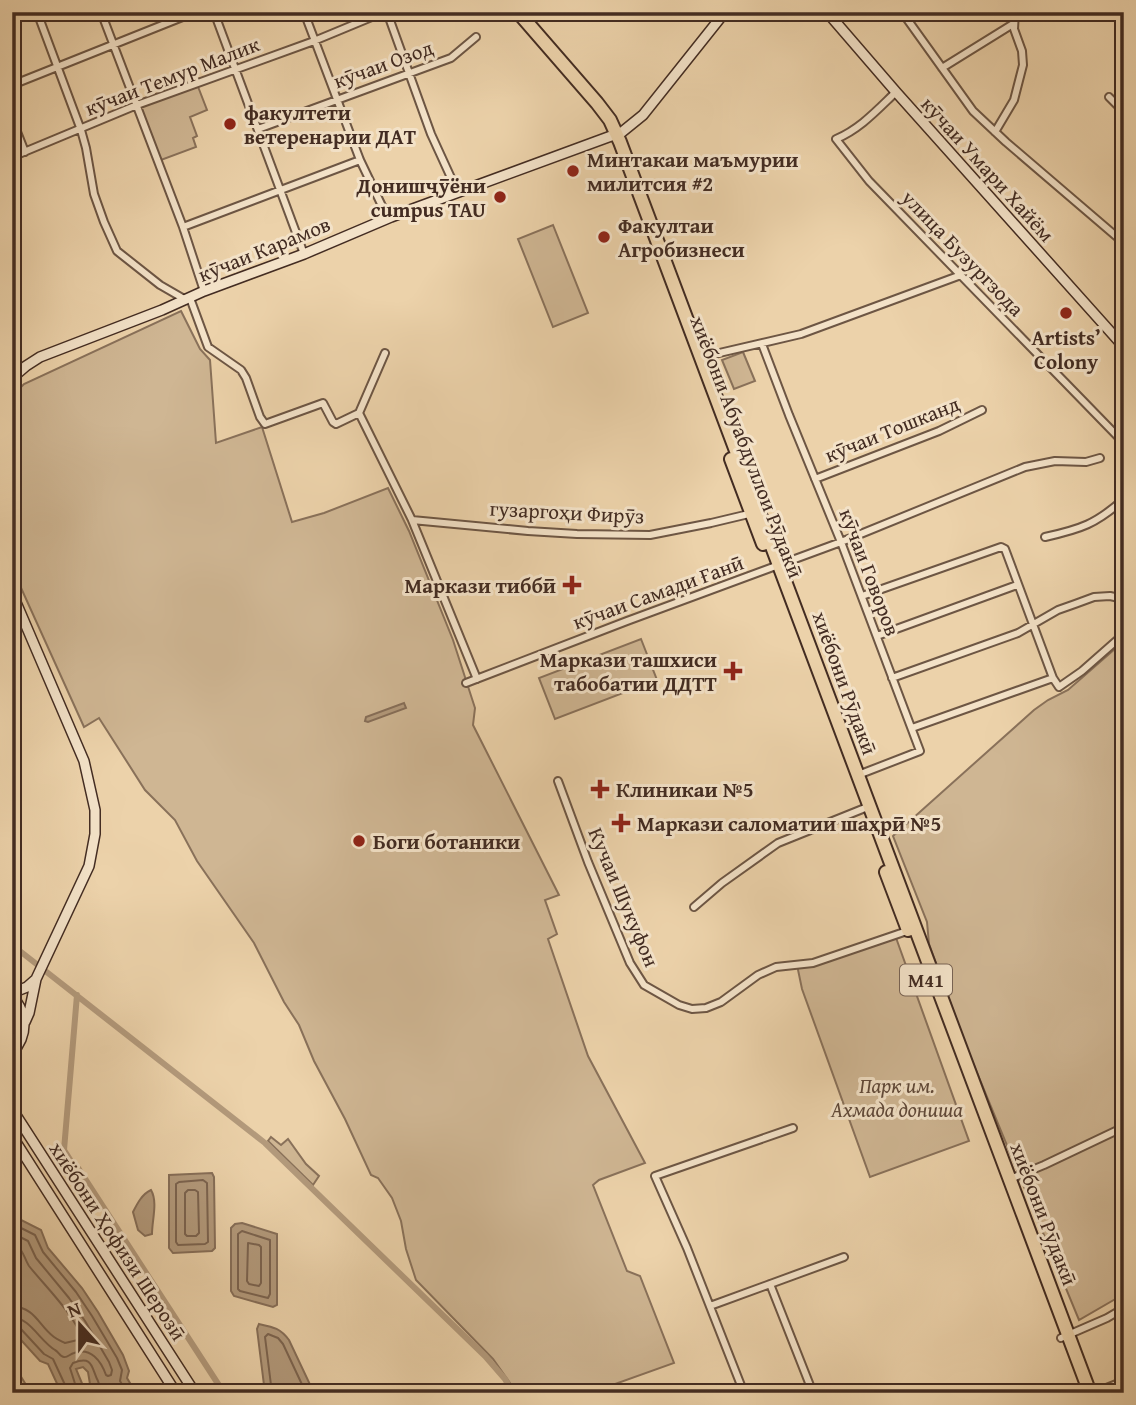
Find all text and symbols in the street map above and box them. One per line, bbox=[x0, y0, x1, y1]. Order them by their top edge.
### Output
street label: кӯчаи Темур Малик bbox=[80, 28, 264, 124]
street label: кӯчаи Озод bbox=[329, 31, 438, 96]
street label: кӯчаи Умари Хайём bbox=[914, 89, 1062, 249]
place label: факултети ветеренарии ДАТ bbox=[244, 97, 417, 152]
marker: факултети ветеренарии ДАТ bbox=[222, 116, 238, 132]
place label: Минтакаи маъмурии милитсия #2 bbox=[587, 144, 798, 199]
marker: Минтакаи маъмурии милитсия #2 bbox=[565, 163, 581, 179]
place label: Донишҷӯёни cumpus TAU bbox=[355, 170, 486, 225]
street label: улица Бузургзода bbox=[894, 182, 1032, 323]
marker: Донишҷӯёни cumpus TAU bbox=[492, 189, 508, 205]
street label: кӯчаи Карамов bbox=[193, 208, 335, 290]
place label: Факултаи Агробизнеси bbox=[618, 210, 745, 265]
marker: Факултаи Агробизнеси bbox=[596, 229, 612, 245]
marker: Artists’ Colony bbox=[1058, 305, 1074, 321]
street label: хиёбони Абуабдуллои Рӯдакӣ bbox=[683, 311, 811, 583]
place label: Artists’ Colony bbox=[1031, 322, 1101, 377]
street label: кӯчаи Тошканд bbox=[820, 388, 965, 470]
street label: гузаргоҳи Фирӯз bbox=[489, 492, 645, 532]
street label: кӯчаи Говоров bbox=[831, 504, 909, 640]
street label: кӯчаи Самади Ғанӣ bbox=[568, 547, 748, 637]
place label: Маркази тиббӣ bbox=[405, 570, 556, 601]
marker: Маркази тиббӣ bbox=[562, 575, 582, 595]
street label: хиёбони Рӯдакӣ bbox=[805, 607, 885, 759]
place label: Маркази ташхиси табобатии ДДТТ bbox=[540, 644, 718, 699]
marker: Маркази ташхиси табобатии ДДТТ bbox=[723, 661, 743, 681]
place label: Клиникаи №5 bbox=[616, 774, 754, 805]
marker: Клиникаи №5 bbox=[590, 779, 610, 799]
place label: Маркази саломатии шаҳрӣ №5 bbox=[637, 808, 941, 839]
marker: Маркази саломатии шаҳрӣ №5 bbox=[611, 813, 631, 833]
street label: Кучаи Шукуфон bbox=[581, 822, 667, 972]
place label: Боги ботаники bbox=[373, 826, 520, 857]
marker: Боги ботаники bbox=[351, 833, 367, 849]
road number: M41 bbox=[900, 964, 952, 996]
park label: Парк им. Ахмада дониша bbox=[830, 1070, 963, 1125]
street label: хиёбони Ҳофизи Шерозӣ bbox=[42, 1135, 194, 1347]
street label: хиёбони Рӯдакӣ bbox=[1003, 1138, 1085, 1290]
north arrow bbox=[46, 1290, 116, 1360]
text: N bbox=[63, 1294, 85, 1324]

